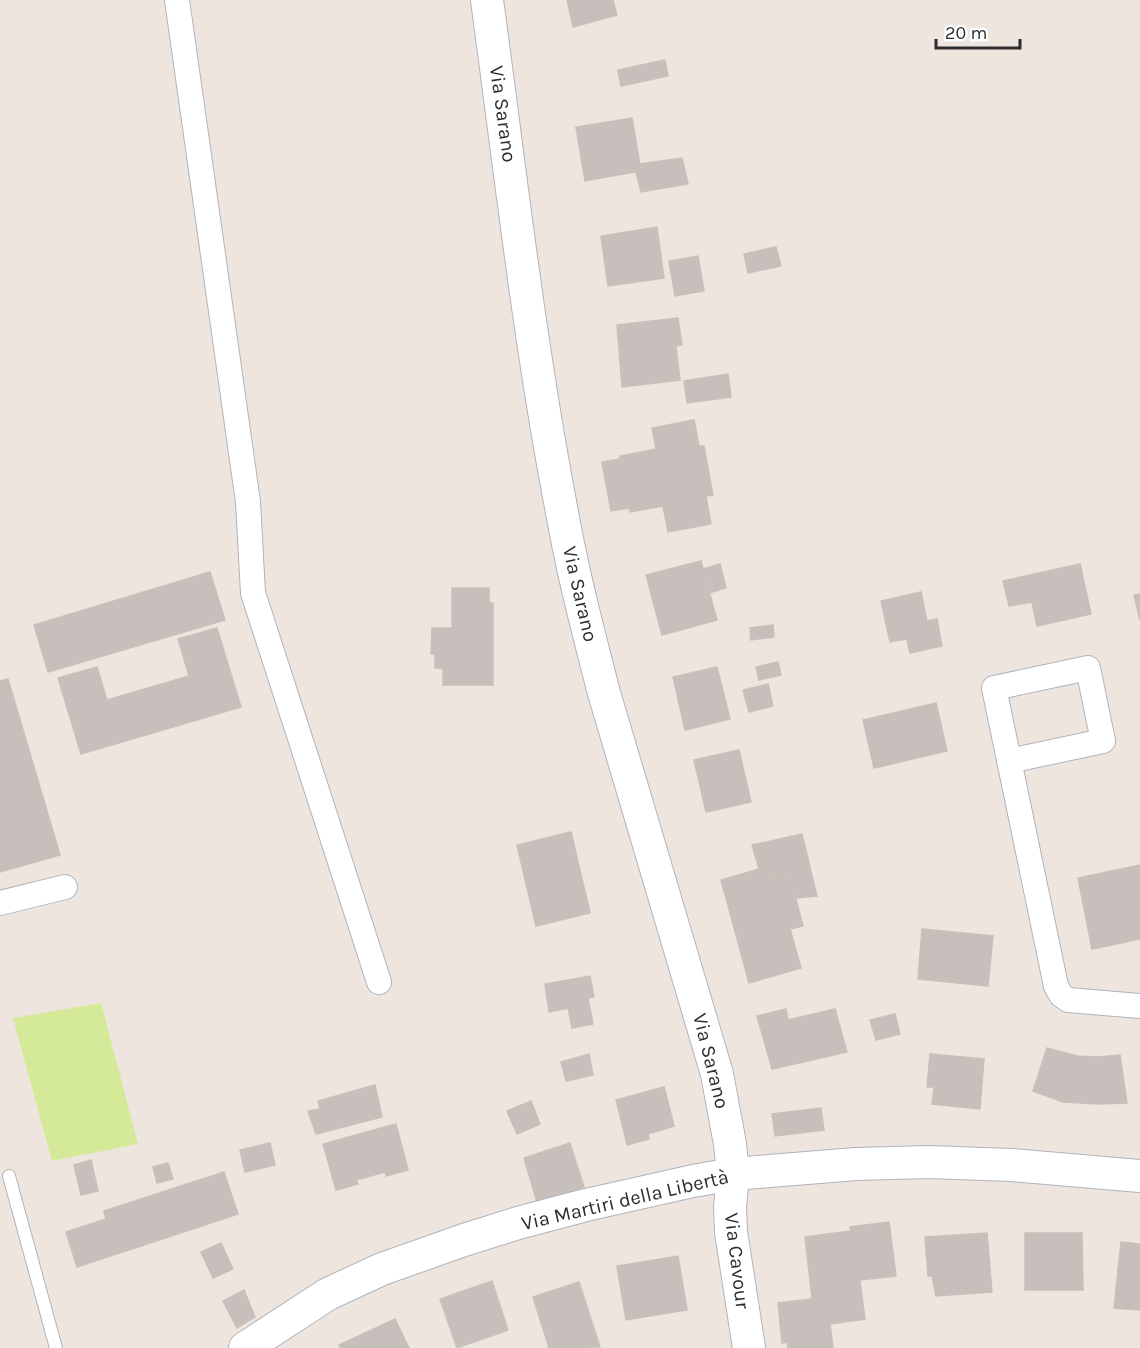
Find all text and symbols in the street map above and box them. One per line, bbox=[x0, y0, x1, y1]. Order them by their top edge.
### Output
scale bar bbox=[936, 12, 1020, 50]
text: 20 m bbox=[945, 22, 987, 44]
street label: Via Sarano bbox=[485, 64, 521, 164]
street label: Via Sarano bbox=[558, 544, 602, 644]
street label: Via Sarano bbox=[688, 1011, 734, 1111]
street label: Via Martiri della Libertà bbox=[519, 1165, 731, 1235]
street label: Via Cavour bbox=[720, 1212, 754, 1311]

